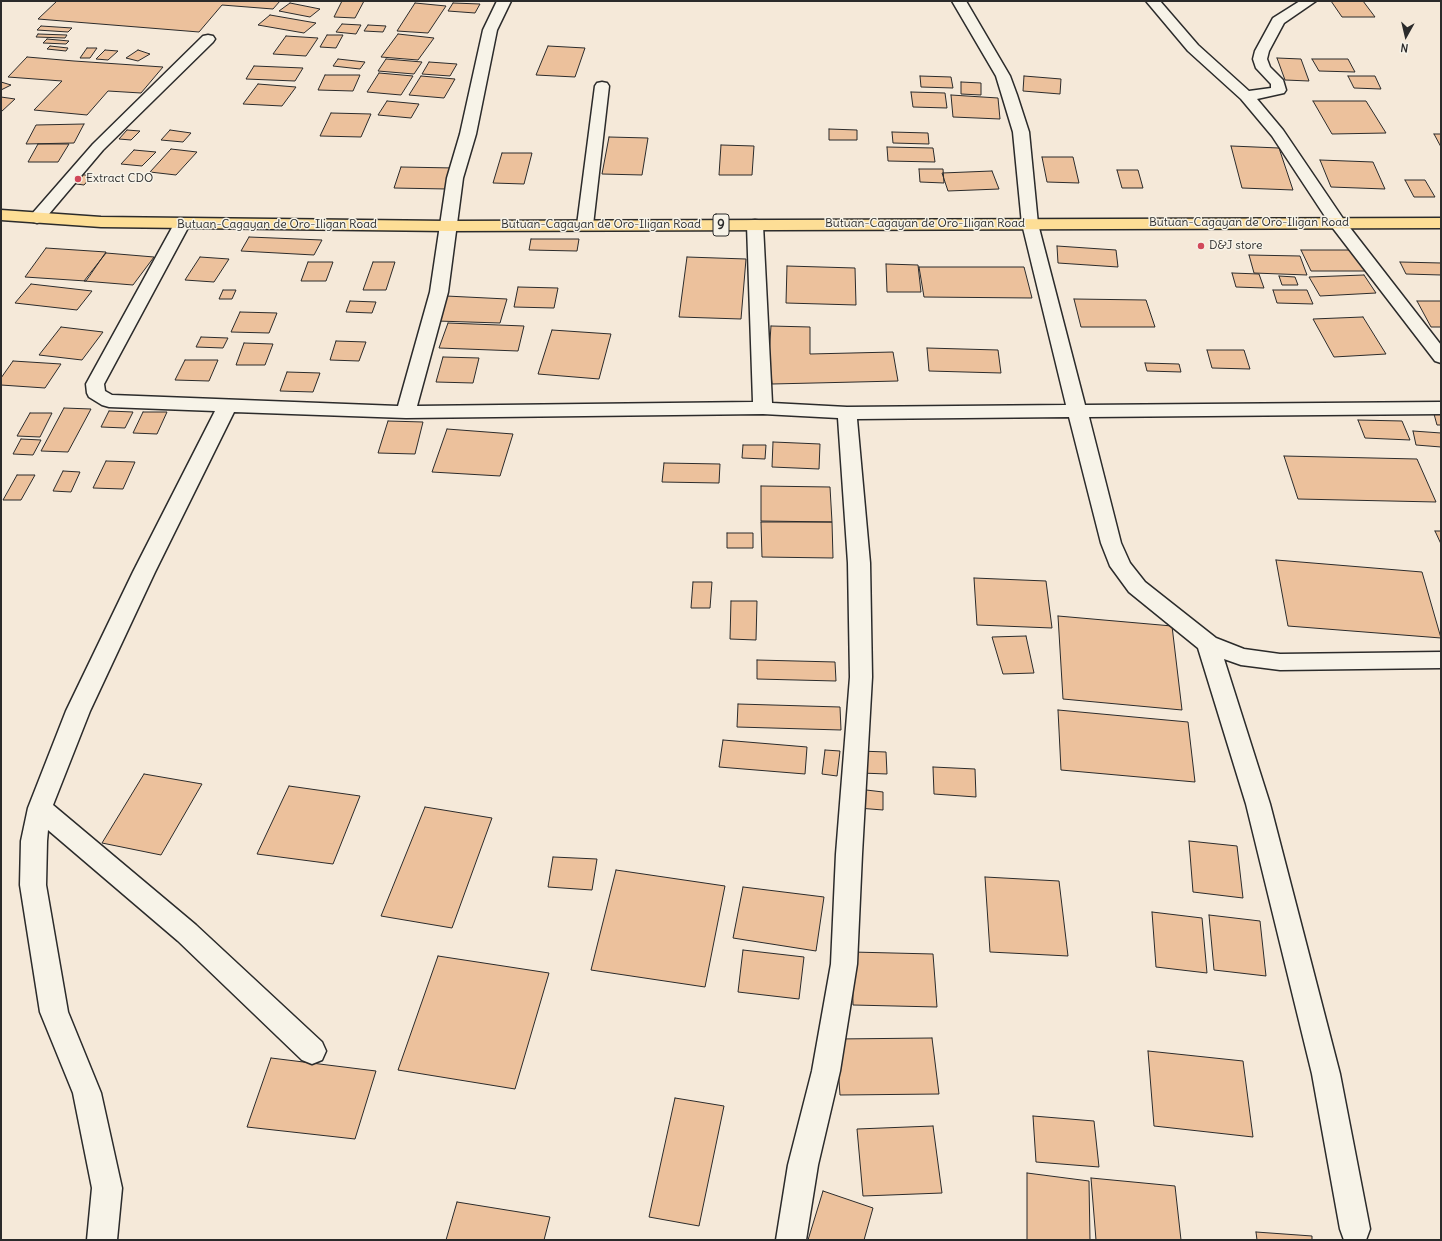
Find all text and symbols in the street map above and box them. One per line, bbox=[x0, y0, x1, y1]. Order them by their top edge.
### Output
north arrow bbox=[1386, 16, 1426, 56]
text: N bbox=[1400, 40, 1409, 55]
place label: Extract CDO bbox=[86, 172, 153, 186]
marker: Extract CDO bbox=[73, 174, 83, 184]
road number: 9 bbox=[713, 214, 729, 236]
street label: Butuan-Cagayan de Oro-Iligan Road bbox=[1149, 216, 1349, 230]
street label: Butuan-Cagayan de Oro-Iligan Road bbox=[825, 217, 1025, 231]
street label: Butuan-Cagayan de Oro-Iligan Road bbox=[177, 218, 377, 232]
street label: Butuan-Cagayan de Oro-Iligan Road bbox=[501, 218, 701, 232]
place label: D&J store bbox=[1209, 239, 1263, 253]
marker: D&J store bbox=[1196, 241, 1206, 251]

